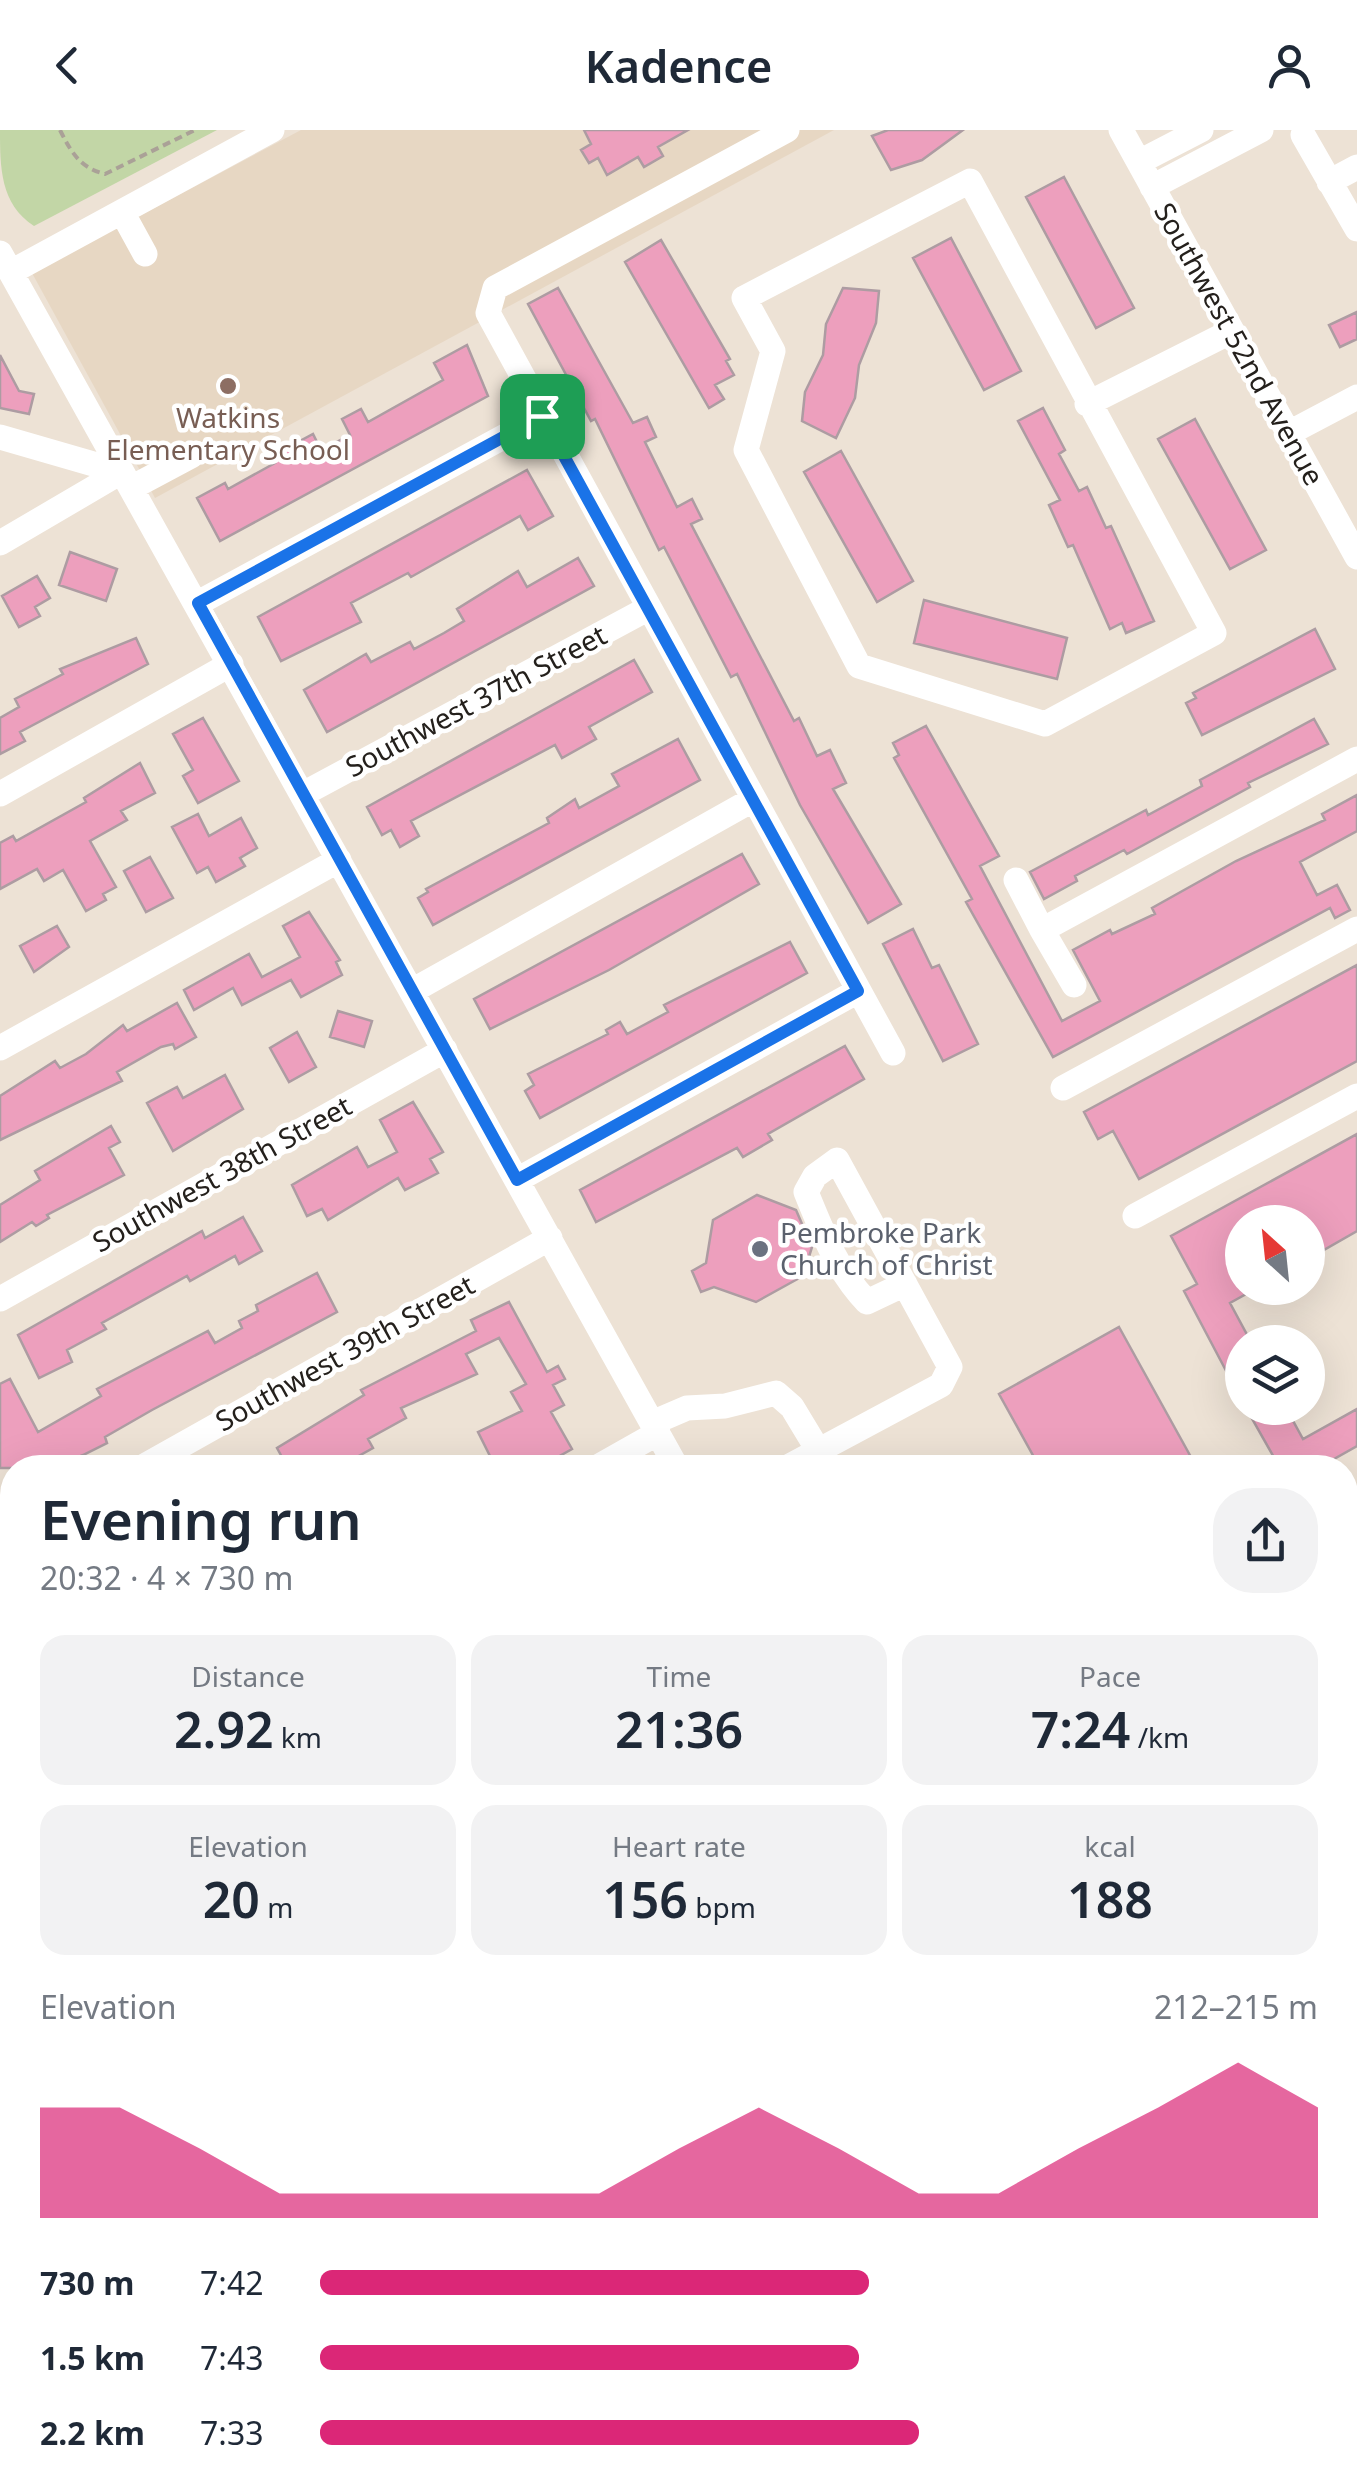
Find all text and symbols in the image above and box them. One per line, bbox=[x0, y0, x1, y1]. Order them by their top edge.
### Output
text: Kadence bbox=[585, 35, 772, 96]
icon: back bbox=[40, 38, 95, 93]
icon: person bbox=[1262, 38, 1317, 93]
street label: Southwest 52nd Avenue bbox=[1146, 195, 1334, 492]
pin bbox=[500, 374, 585, 459]
marker: Watkins Elementary School bbox=[217, 375, 239, 397]
icon: arrive bbox=[515, 389, 570, 444]
place label: Watkins Elementary School bbox=[106, 398, 350, 468]
street label: Southwest 37th Street bbox=[338, 615, 613, 785]
street label: Southwest 38th Street bbox=[85, 1086, 358, 1260]
north arrow bbox=[1225, 1205, 1325, 1305]
map controls bbox=[1225, 1205, 1325, 1425]
place label: Pembroke Park Church of Christ bbox=[780, 1213, 993, 1283]
marker: Pembroke Park Church of Christ bbox=[749, 1238, 771, 1260]
street label: Southwest 39th Street bbox=[208, 1265, 481, 1439]
button: layers bbox=[1225, 1325, 1325, 1425]
text: Evening run bbox=[40, 1481, 361, 1556]
button: share bbox=[1213, 1488, 1318, 1593]
text: 20:32 · 4 × 730 m bbox=[40, 1556, 293, 1599]
text: Distance bbox=[191, 1657, 305, 1695]
text: Time bbox=[647, 1657, 711, 1695]
text: Pace bbox=[1079, 1657, 1141, 1695]
text: 2.92 bbox=[174, 1695, 274, 1763]
text: 21:36 bbox=[615, 1695, 743, 1763]
text: 7:24 bbox=[1031, 1695, 1130, 1763]
text: km bbox=[274, 1718, 322, 1756]
text: /km bbox=[1130, 1718, 1189, 1756]
text: Elevation bbox=[188, 1827, 308, 1865]
text: Heart rate bbox=[612, 1827, 746, 1865]
text: kcal bbox=[1084, 1827, 1136, 1865]
text: 20 bbox=[203, 1865, 260, 1933]
text: 156 bbox=[602, 1865, 688, 1933]
text: 188 bbox=[1067, 1865, 1153, 1933]
text: m bbox=[260, 1888, 293, 1926]
text: bpm bbox=[688, 1888, 756, 1926]
text: Elevation bbox=[40, 1985, 177, 2028]
text: 212–215 m bbox=[1154, 1985, 1318, 2028]
text: 730 m bbox=[40, 2261, 134, 2304]
text: 7:42 bbox=[200, 2261, 264, 2304]
text: 1.5 km bbox=[40, 2336, 145, 2379]
text: 7:43 bbox=[200, 2336, 264, 2379]
text: 2.2 km bbox=[40, 2411, 145, 2454]
text: 7:33 bbox=[200, 2411, 264, 2454]

